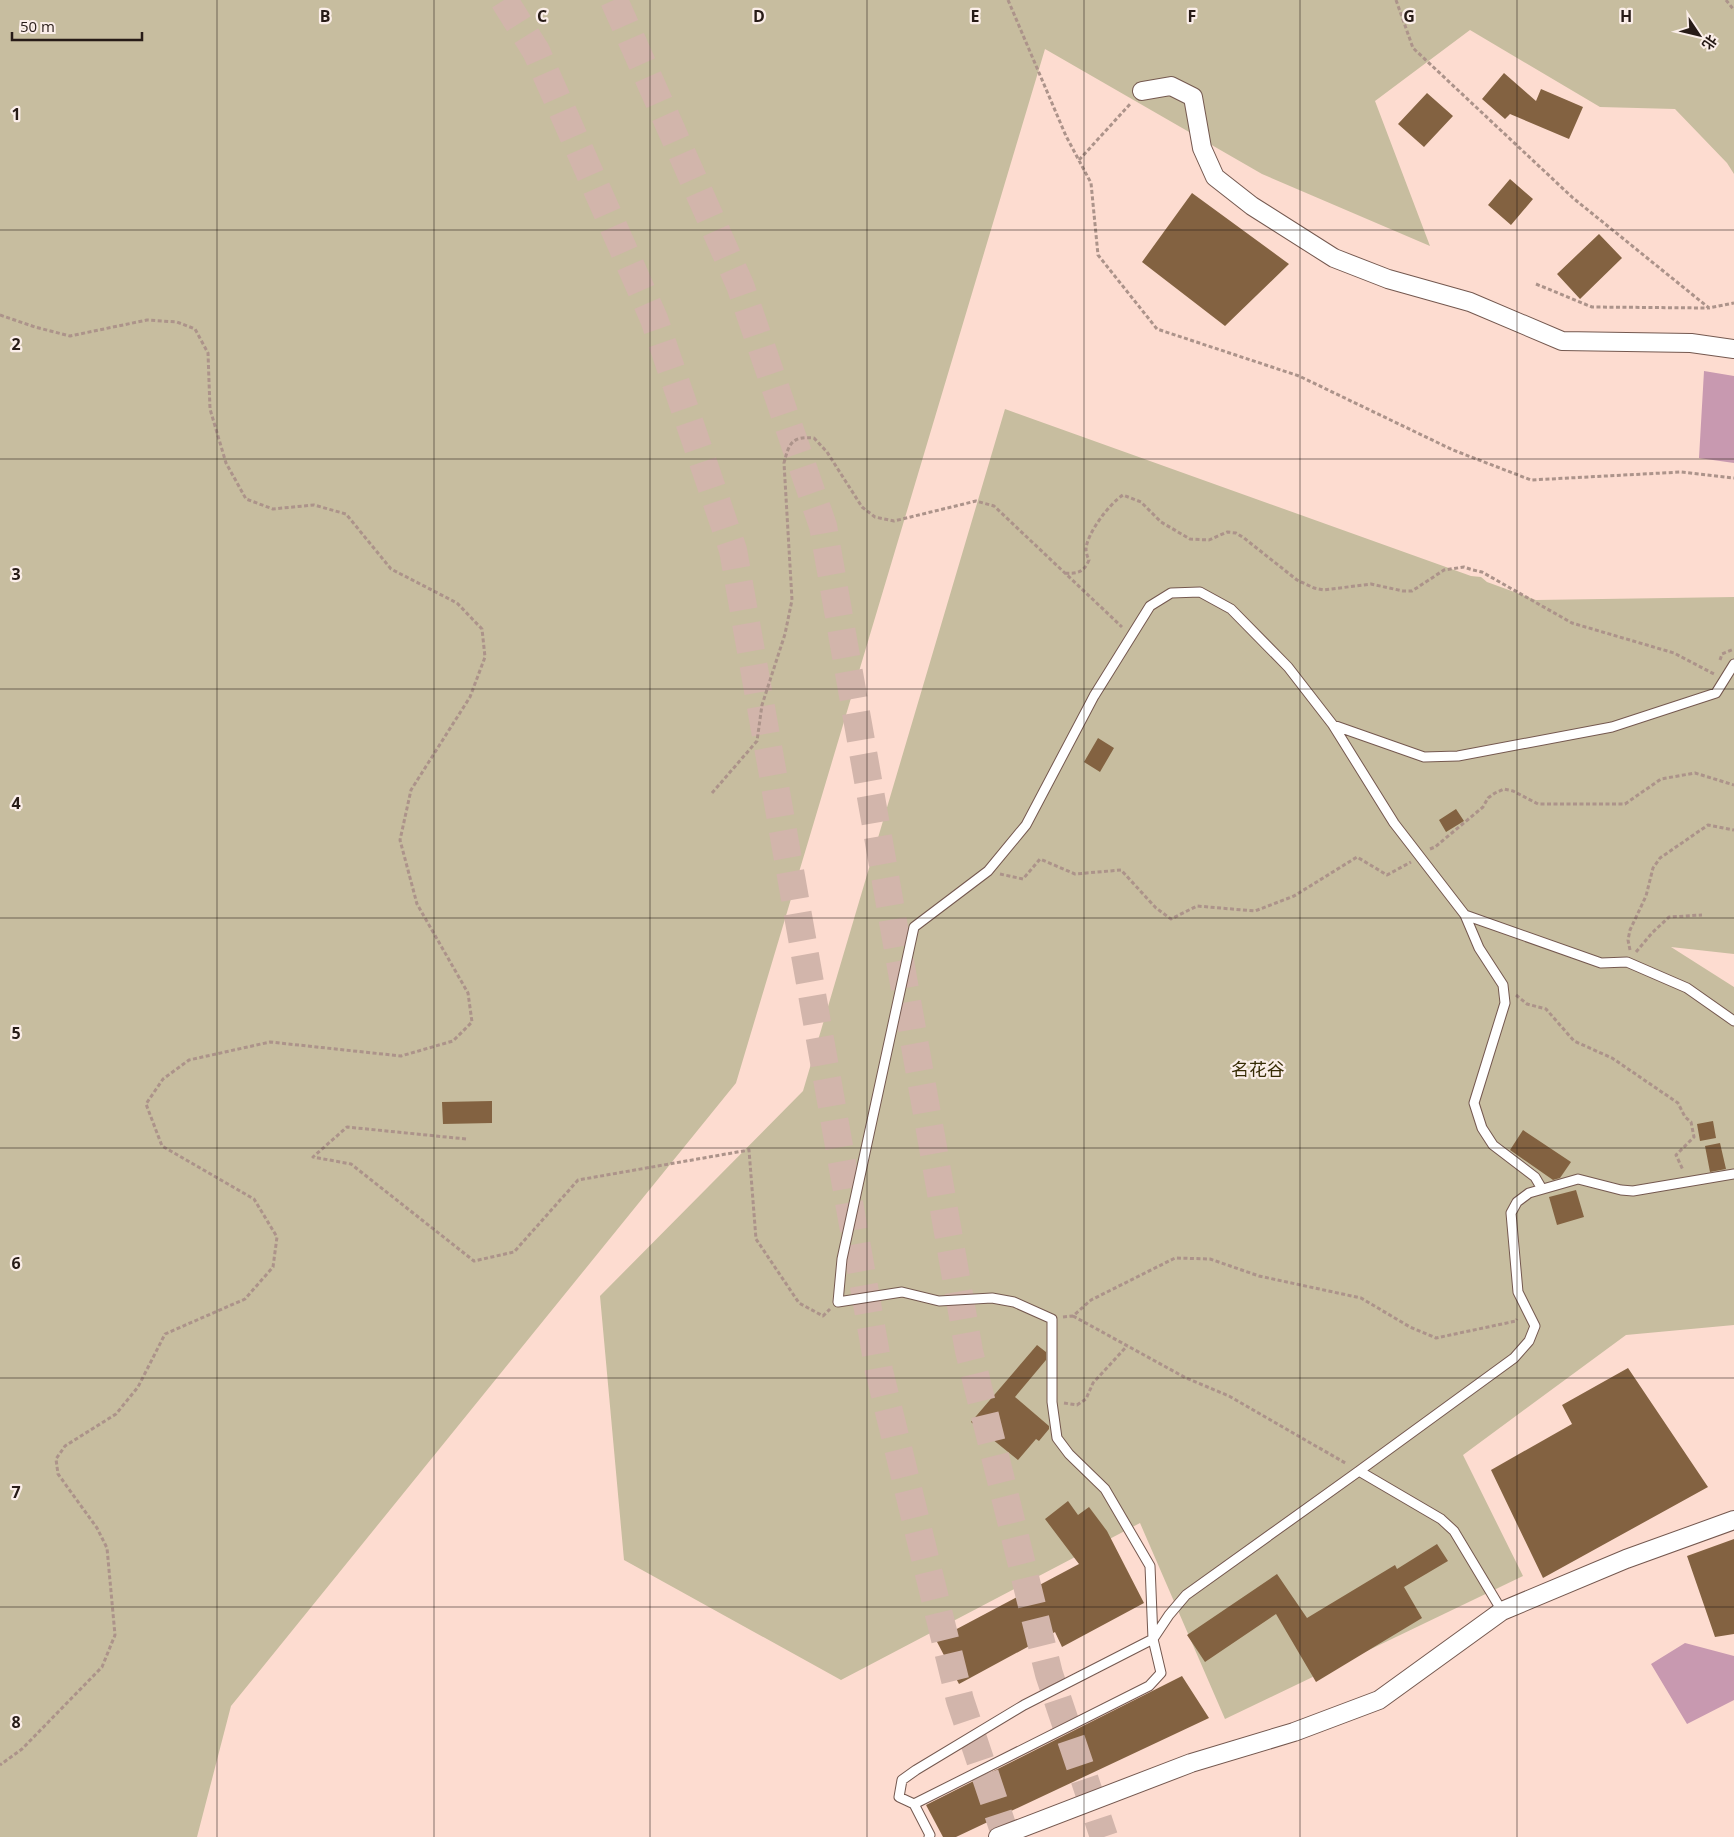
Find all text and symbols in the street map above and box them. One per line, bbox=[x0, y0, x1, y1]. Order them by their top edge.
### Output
text: B bbox=[320, 5, 330, 27]
text: C bbox=[537, 5, 547, 27]
text: D bbox=[753, 5, 765, 27]
text: E bbox=[971, 5, 980, 27]
text: F bbox=[1188, 5, 1196, 27]
text: G bbox=[1403, 5, 1415, 27]
text: H bbox=[1620, 5, 1632, 27]
scale bar bbox=[12, 10, 142, 42]
north arrow bbox=[1674, 10, 1724, 60]
text: 50 m bbox=[20, 16, 55, 36]
text: 北 bbox=[1698, 32, 1722, 54]
text: 1 bbox=[11, 103, 21, 125]
text: 2 bbox=[11, 333, 21, 355]
text: 3 bbox=[11, 563, 21, 585]
text: 4 bbox=[11, 792, 21, 814]
text: 5 bbox=[11, 1022, 21, 1044]
park label: 名花谷 bbox=[1231, 1057, 1285, 1081]
text: 6 bbox=[11, 1252, 21, 1274]
text: 7 bbox=[11, 1481, 21, 1503]
text: 8 bbox=[11, 1711, 21, 1733]

